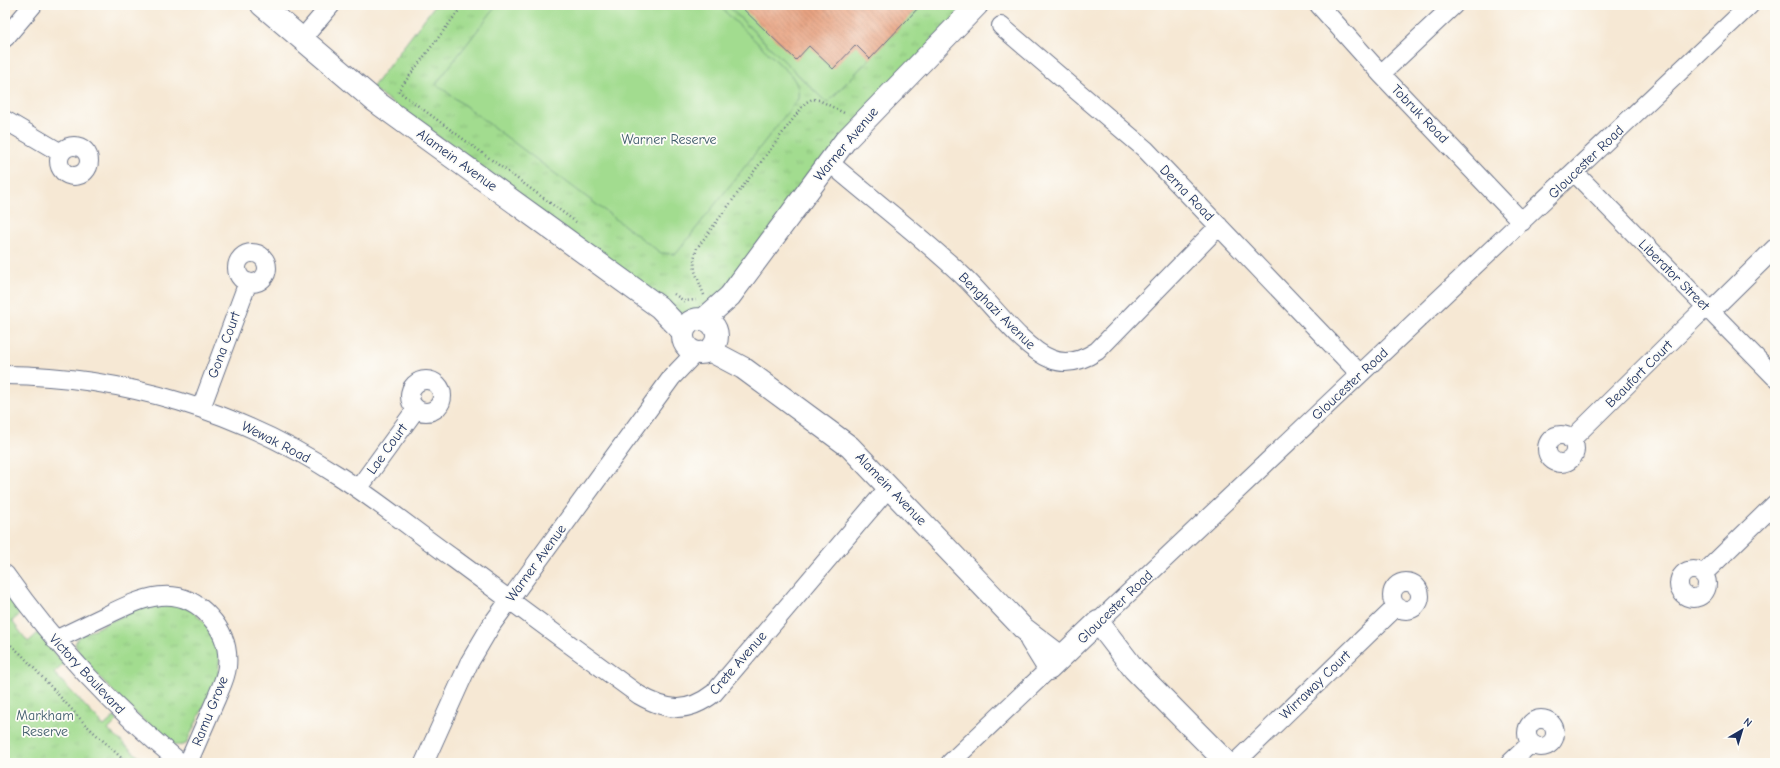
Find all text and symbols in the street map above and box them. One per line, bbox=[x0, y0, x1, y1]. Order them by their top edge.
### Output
street label: Tobruk Road bbox=[1388, 81, 1452, 147]
street label: Warner Avenue bbox=[810, 103, 882, 185]
street label: Gloucester Road bbox=[1545, 122, 1627, 202]
street label: Alamein Avenue bbox=[413, 125, 501, 195]
park label: Warner Reserve bbox=[621, 131, 717, 148]
street label: Derna Road bbox=[1156, 161, 1218, 225]
street label: Liberator Street bbox=[1635, 236, 1714, 315]
street label: Benghazi Avenue bbox=[955, 269, 1039, 353]
street label: Gona Court bbox=[204, 308, 244, 381]
street label: Beaufort Court bbox=[1602, 336, 1677, 411]
street label: Gloucester Road bbox=[1308, 344, 1392, 424]
street label: Wewak Road bbox=[239, 417, 313, 467]
street label: Lae Court bbox=[363, 420, 412, 478]
street label: Alamein Avenue bbox=[852, 449, 930, 529]
street label: Warner Avenue bbox=[502, 521, 570, 605]
street label: Gloucester Road bbox=[1074, 567, 1156, 647]
street label: Crete Avenue bbox=[706, 628, 770, 698]
street label: Victory Boulevard bbox=[45, 630, 129, 718]
street label: Wirraway Court bbox=[1276, 646, 1355, 723]
street label: Ramu Grove bbox=[188, 674, 232, 748]
park label: Markham Reserve bbox=[16, 707, 74, 740]
north arrow bbox=[1722, 710, 1762, 750]
text: N bbox=[1741, 715, 1755, 730]

